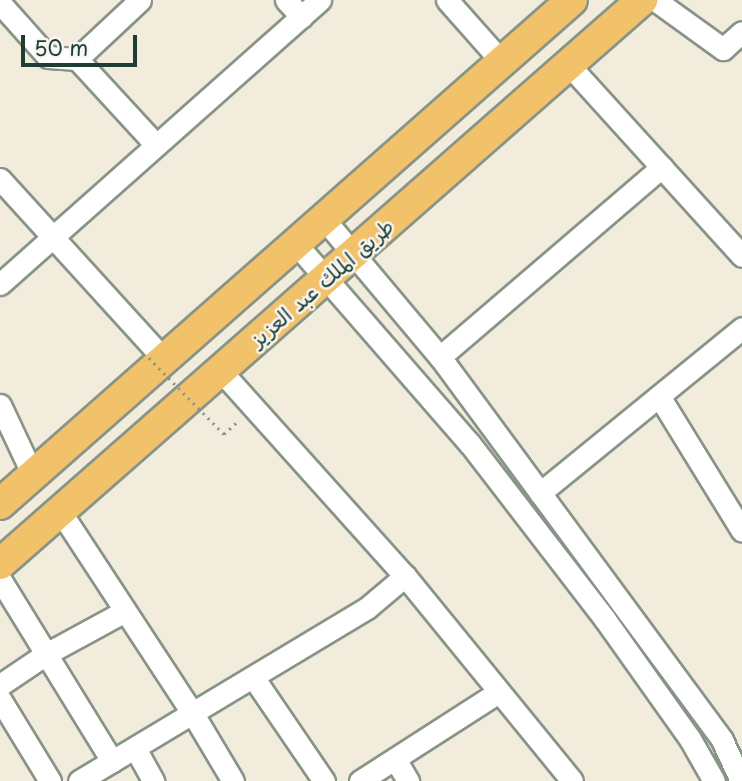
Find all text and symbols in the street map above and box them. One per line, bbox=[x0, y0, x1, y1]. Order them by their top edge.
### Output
scale bar bbox=[24, 21, 140, 65]
text: 50 m bbox=[34, 31, 88, 63]
street label: طريق الملك عبد العزيز bbox=[244, 213, 398, 351]

